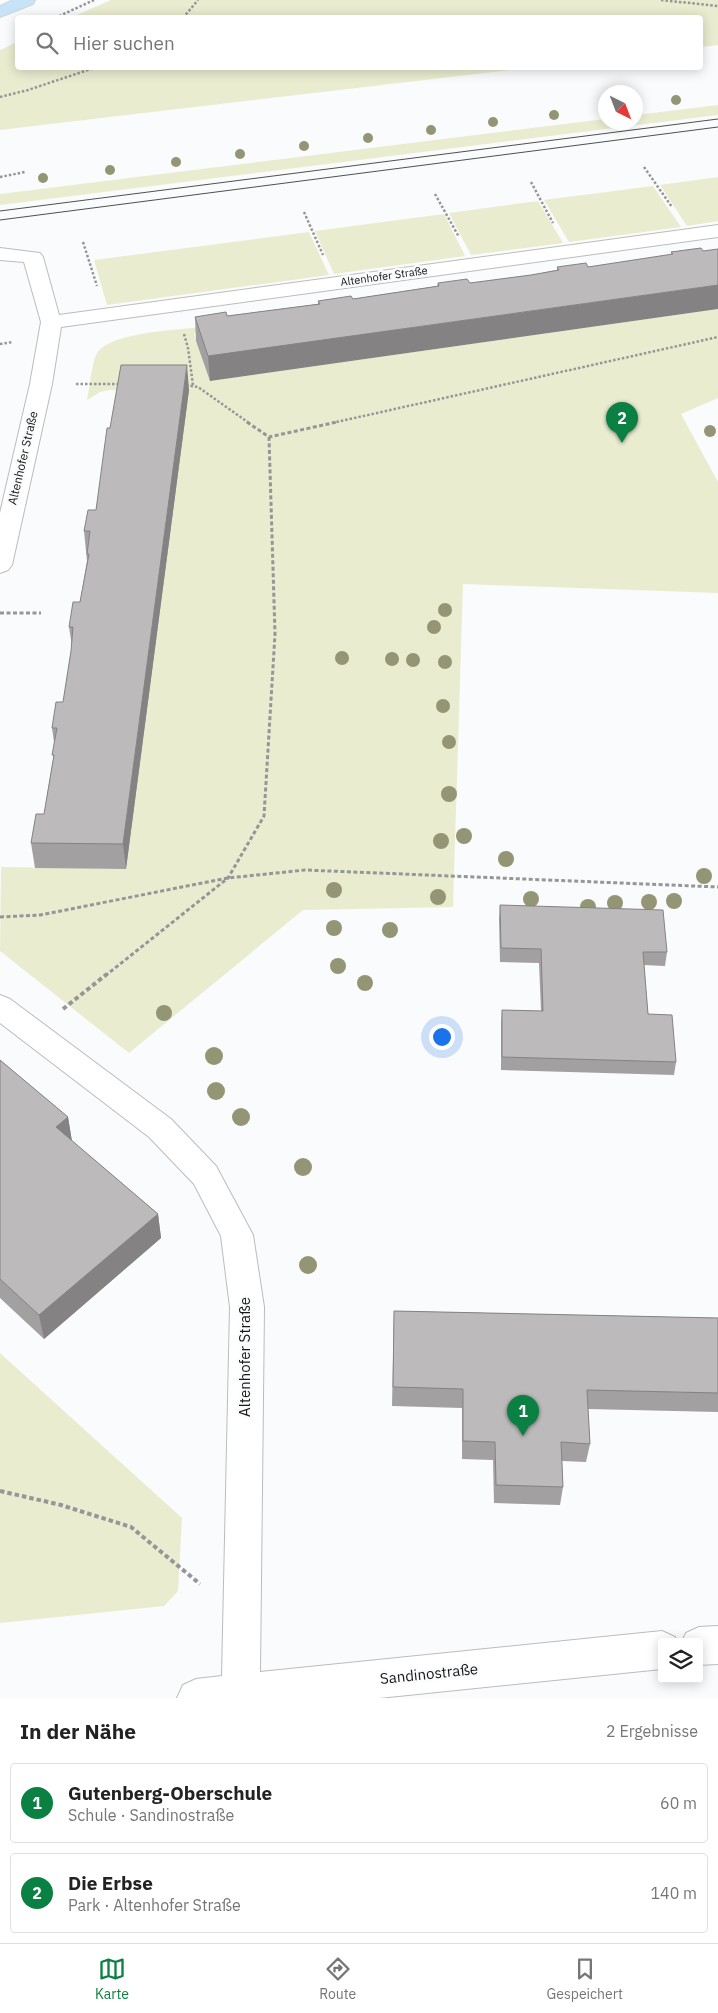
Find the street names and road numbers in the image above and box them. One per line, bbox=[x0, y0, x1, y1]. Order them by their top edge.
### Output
street label: Altenhofer Straße bbox=[340, 263, 428, 289]
street label: Altenhofer Straße bbox=[4, 409, 41, 506]
street label: Altenhofer Straße bbox=[235, 1297, 254, 1417]
street label: Sandinostraße bbox=[379, 1659, 479, 1688]

